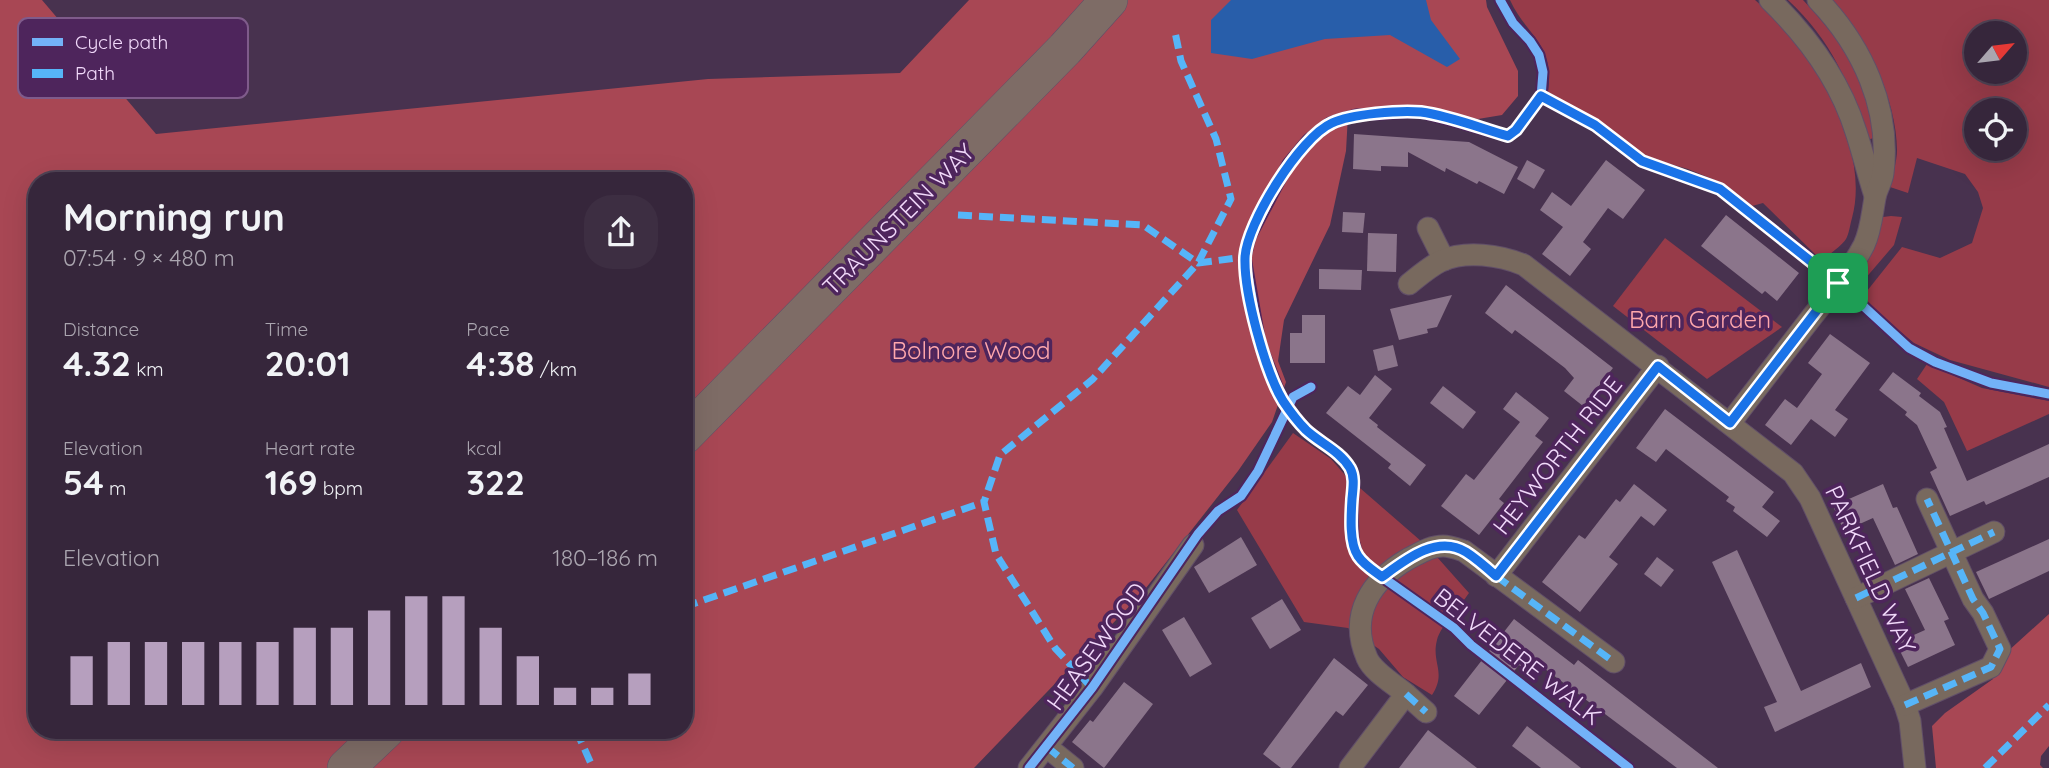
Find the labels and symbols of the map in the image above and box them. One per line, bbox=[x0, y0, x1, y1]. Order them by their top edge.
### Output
legend bbox=[18, 18, 248, 98]
north arrow bbox=[1964, 21, 2026, 84]
text: Cycle path bbox=[75, 30, 168, 54]
text: Path bbox=[75, 61, 115, 85]
street label: TRAUNSTEIN WAY bbox=[816, 137, 980, 301]
pin bbox=[1808, 253, 1868, 313]
park label: Barn Garden bbox=[1629, 304, 1771, 334]
park label: Bolnore Wood bbox=[891, 335, 1051, 365]
street label: HEYWORTH RIDE bbox=[1486, 370, 1628, 540]
street label: PARKFIELD WAY bbox=[1819, 480, 1923, 658]
street label: HEASEWOOD bbox=[1040, 576, 1152, 716]
street label: BELVEDERE WALK bbox=[1428, 581, 1608, 731]

